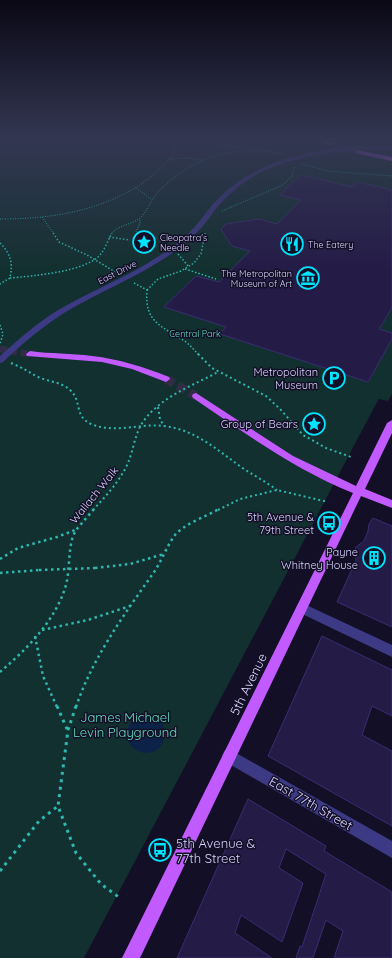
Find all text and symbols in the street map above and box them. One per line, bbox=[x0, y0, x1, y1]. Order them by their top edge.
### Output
place icon: Cleopatra's Needle bbox=[131, 229, 157, 255]
restaurant icon: The Eatery bbox=[279, 231, 305, 257]
place label: Cleopatra's Needle bbox=[160, 232, 207, 253]
place label: The Eatery bbox=[308, 239, 353, 250]
street label: East Drive bbox=[96, 258, 138, 286]
museum icon: The Metropolitan Museum of Art bbox=[295, 265, 321, 291]
place label: The Metropolitan Museum of Art bbox=[221, 268, 292, 289]
park label: Central Park bbox=[169, 328, 221, 339]
place label: Metropolitan Museum bbox=[253, 365, 318, 392]
parking icon: Metropolitan Museum bbox=[321, 365, 347, 391]
place icon: Group of Bears bbox=[301, 411, 327, 437]
place label: Group of Bears bbox=[221, 417, 298, 431]
street label: Wallach Walk bbox=[67, 464, 121, 526]
place label: 5th Avenue & 79th Street bbox=[247, 510, 315, 537]
bus stop icon: 5th Avenue & 79th Street bbox=[316, 510, 342, 536]
place label: Payne Whitney House bbox=[281, 545, 358, 572]
building icon: Payne Whitney House bbox=[361, 545, 387, 571]
street label: 5th Avenue bbox=[226, 650, 270, 718]
park label: James Michael Levin Playground bbox=[73, 709, 177, 740]
street label: East 77th Street bbox=[266, 773, 356, 833]
place label: 5th Avenue & 77th Street bbox=[176, 835, 255, 866]
bus stop icon: 5th Avenue & 77th Street bbox=[147, 837, 173, 863]

